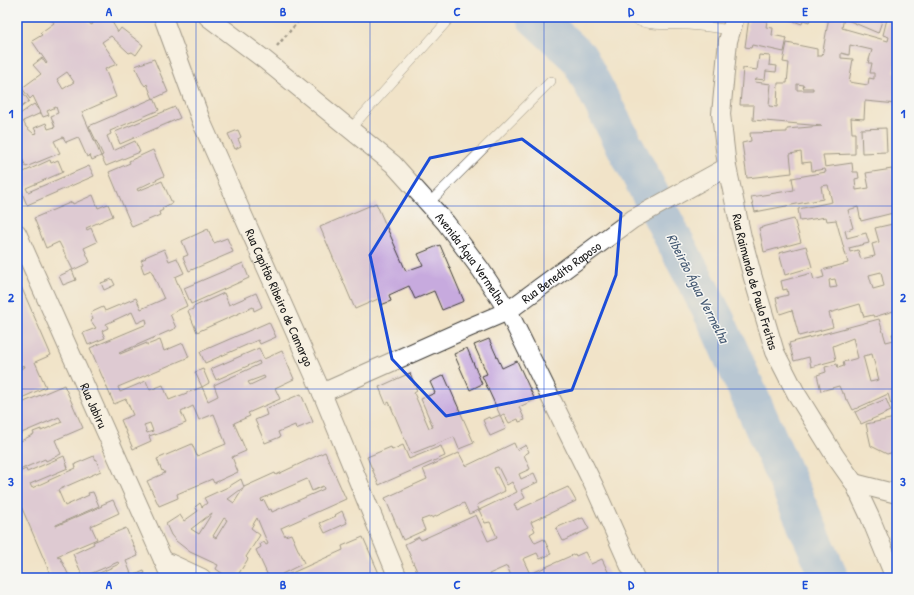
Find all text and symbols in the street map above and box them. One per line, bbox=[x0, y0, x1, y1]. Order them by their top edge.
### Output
text: A bbox=[106, 2, 113, 20]
text: B bbox=[280, 2, 287, 20]
text: C bbox=[453, 2, 461, 20]
text: D bbox=[628, 2, 635, 20]
text: E bbox=[802, 2, 808, 20]
text: 1 bbox=[9, 104, 14, 122]
text: 1 bbox=[901, 104, 906, 122]
street label: Avenida Água Vermelha bbox=[432, 208, 510, 308]
street label: Rua Raimundo de Paulo Freitas bbox=[728, 212, 783, 352]
street label: Rua Capitão Ribeiro de Camargo bbox=[241, 226, 318, 369]
water label: Ribeirão Água Vermelha bbox=[662, 230, 735, 347]
street label: Rua Benedito Raposo bbox=[517, 237, 604, 307]
text: 2 bbox=[8, 288, 15, 306]
text: 2 bbox=[900, 288, 907, 306]
street label: Rua Jabiru bbox=[76, 380, 112, 431]
text: 3 bbox=[8, 472, 14, 490]
text: 3 bbox=[900, 472, 906, 490]
text: A bbox=[106, 575, 113, 593]
text: B bbox=[280, 575, 287, 593]
text: C bbox=[453, 575, 461, 593]
text: D bbox=[628, 575, 635, 593]
text: E bbox=[802, 575, 808, 593]

